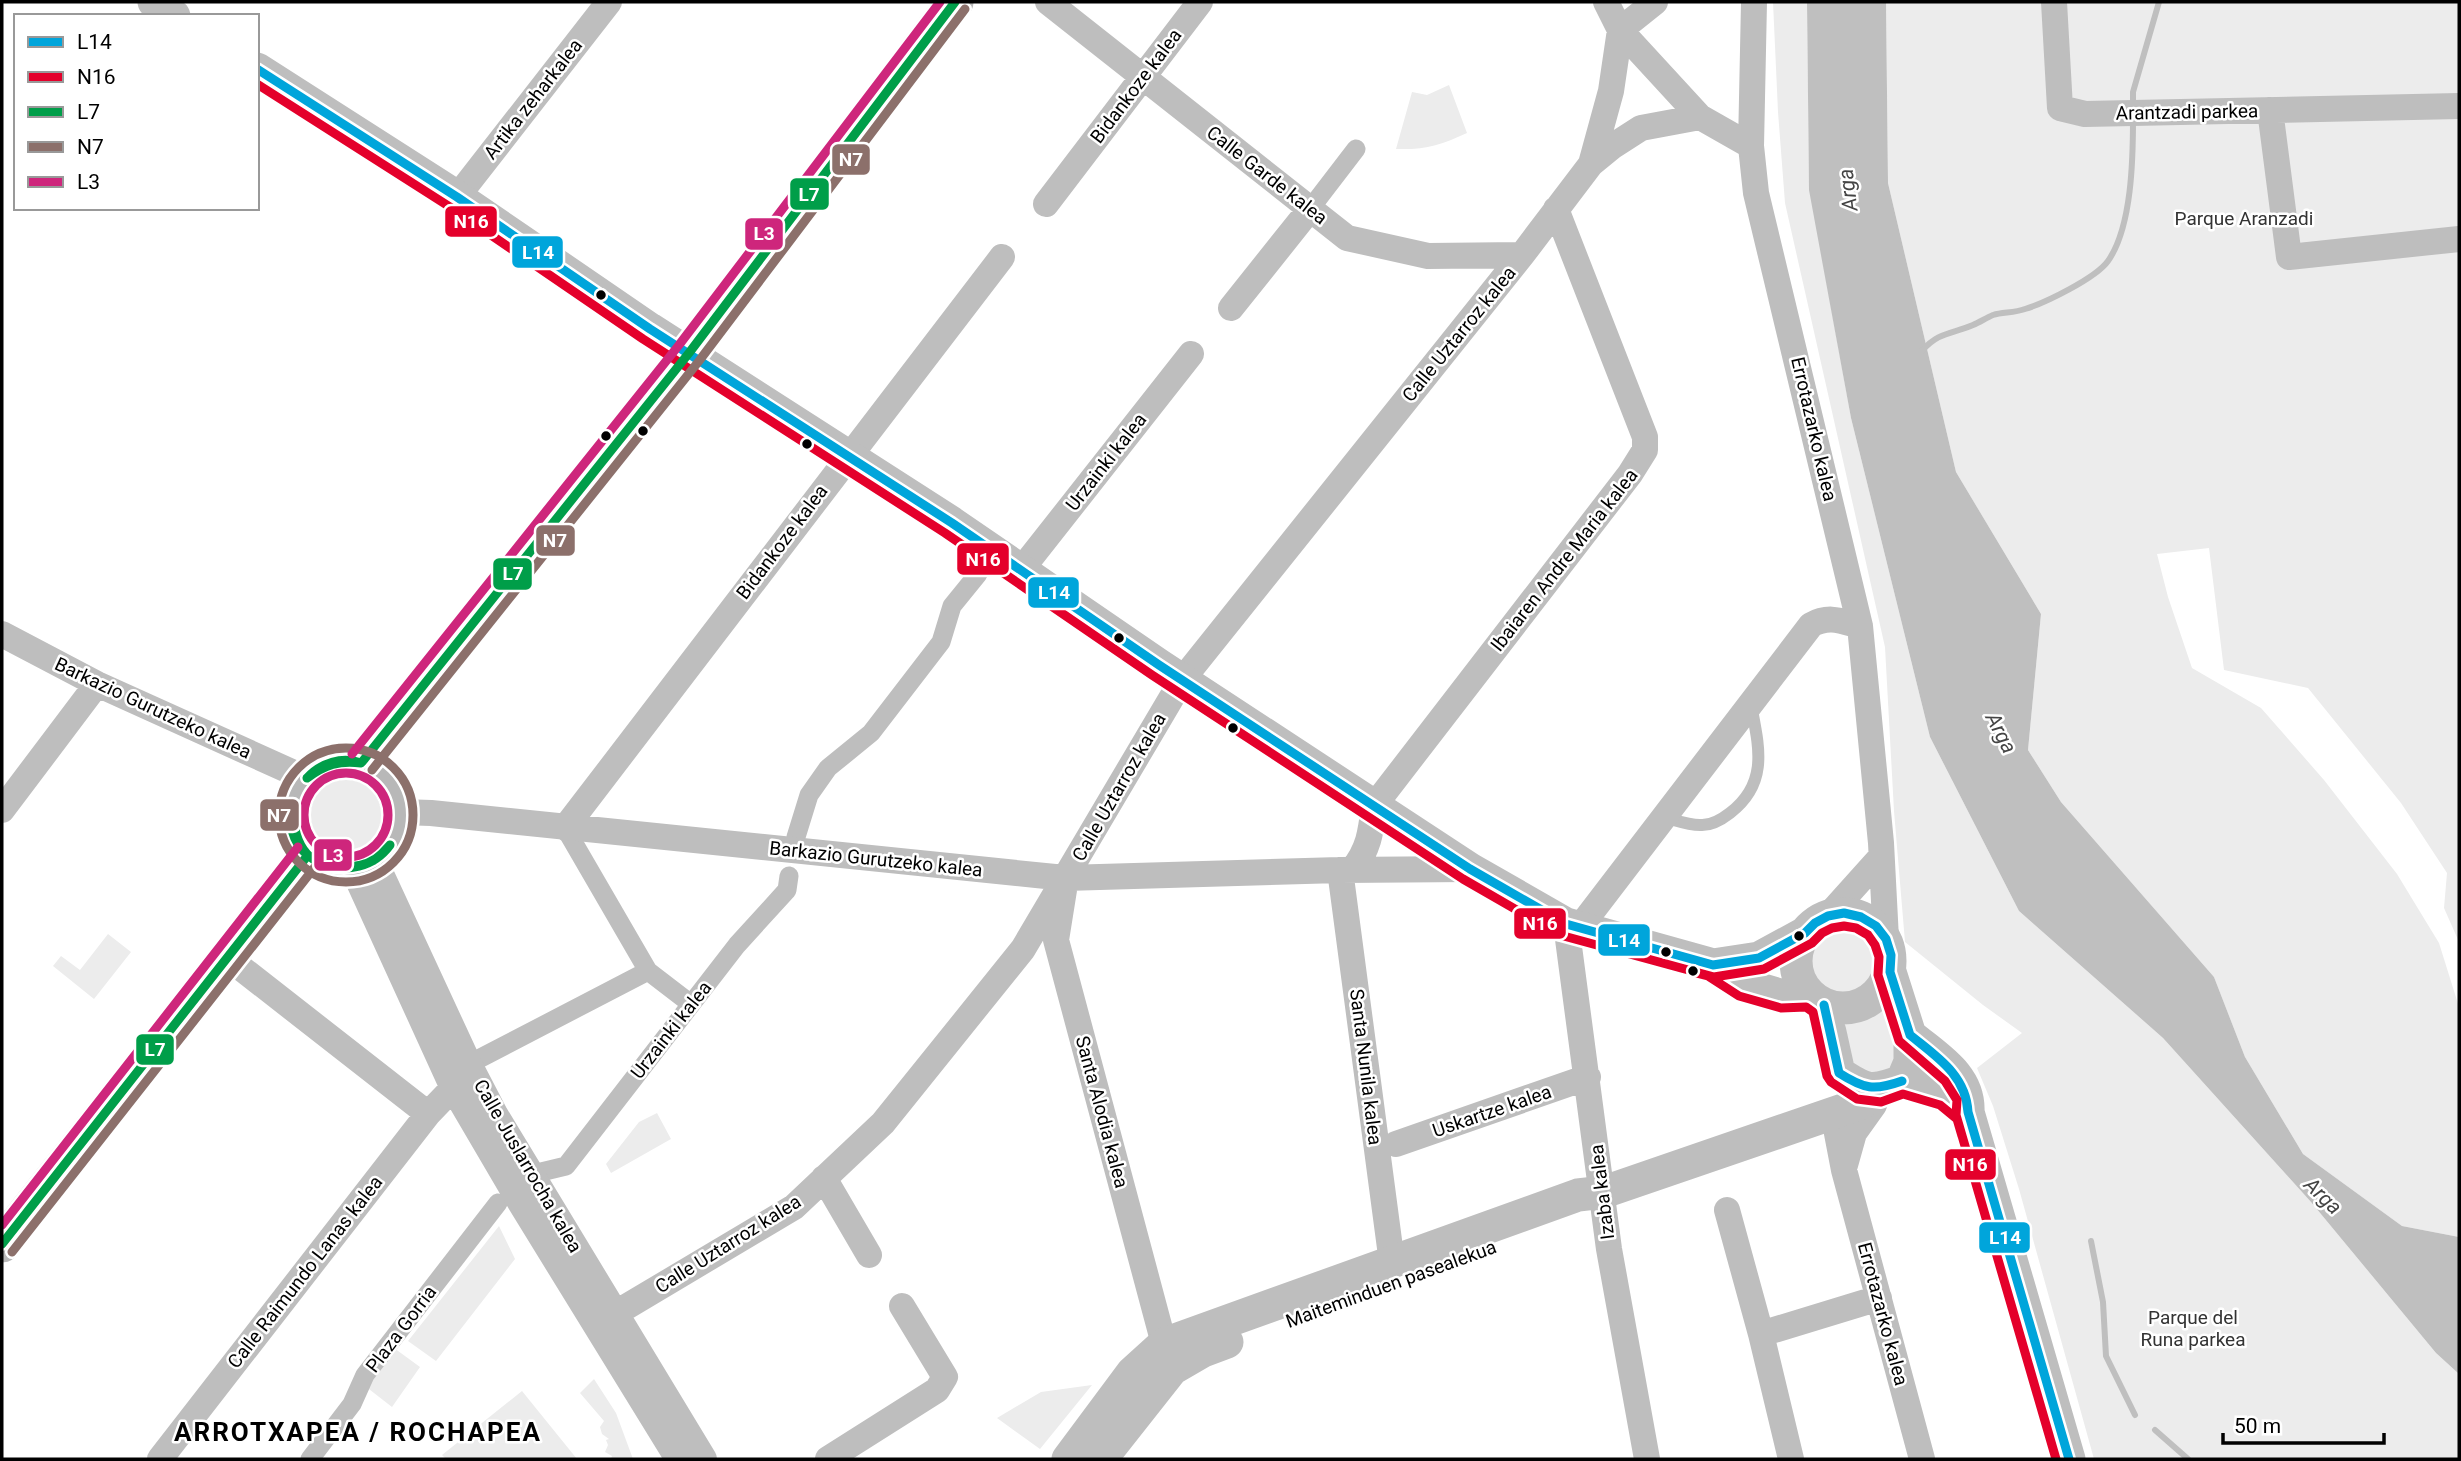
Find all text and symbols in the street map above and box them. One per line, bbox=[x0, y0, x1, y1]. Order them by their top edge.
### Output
legend bbox=[14, 14, 259, 210]
street label: Bidankoze kalea bbox=[1085, 24, 1187, 148]
text: L14 bbox=[77, 30, 112, 54]
street label: Artika zeharkalea bbox=[479, 34, 587, 164]
text: N16 bbox=[77, 65, 116, 89]
street label: Arantzadi parkea bbox=[2115, 99, 2259, 125]
text: L7 bbox=[77, 100, 100, 124]
street label: Calle Garde kalea bbox=[1202, 121, 1332, 229]
text: N7 bbox=[77, 135, 104, 159]
line badge: N7 bbox=[831, 143, 871, 176]
text: N7 bbox=[839, 148, 863, 171]
water label: Arga bbox=[1833, 167, 1863, 214]
text: L3 bbox=[77, 170, 100, 194]
line badge: L7 bbox=[789, 177, 830, 211]
text: L7 bbox=[798, 183, 820, 206]
line badge: N16 bbox=[444, 205, 498, 238]
park label: Parque Aranzadi bbox=[2175, 207, 2313, 230]
text: N16 bbox=[453, 210, 489, 233]
line badge: L3 bbox=[744, 217, 784, 251]
text: L3 bbox=[753, 222, 775, 245]
line badge: L14 bbox=[511, 235, 564, 269]
text: L14 bbox=[522, 241, 554, 264]
street label: Calle Uztarroz kalea bbox=[1397, 262, 1521, 406]
unlabelled marker bbox=[594, 288, 608, 302]
street label: Errotazarko kalea bbox=[1786, 355, 1842, 503]
street label: Urzainki kalea bbox=[1061, 409, 1151, 515]
unlabelled marker bbox=[636, 424, 650, 438]
unlabelled marker bbox=[599, 429, 613, 443]
unlabelled marker bbox=[800, 437, 814, 451]
street label: Ibaiaren Andre Maria kalea bbox=[1486, 464, 1642, 656]
street label: Bidankoze kalea bbox=[731, 480, 833, 604]
line badge: N7 bbox=[535, 524, 576, 557]
text: N7 bbox=[543, 529, 567, 552]
line badge: N16 bbox=[956, 542, 1010, 576]
text: N16 bbox=[965, 548, 1001, 571]
line badge: L7 bbox=[492, 557, 533, 591]
text: L7 bbox=[502, 562, 524, 585]
line badge: L14 bbox=[1027, 576, 1080, 609]
text: L14 bbox=[1038, 581, 1070, 604]
unlabelled marker bbox=[1112, 631, 1126, 645]
street label: Barkazio Gurutzeko kalea bbox=[51, 652, 255, 764]
water label: Arga bbox=[1980, 708, 2021, 757]
street label: Calle Uztarroz kalea bbox=[1067, 709, 1171, 865]
unlabelled marker bbox=[1226, 721, 1240, 735]
line badge: N7 bbox=[259, 798, 300, 832]
text: N7 bbox=[267, 804, 291, 827]
street label: Barkazio Gurutzeko kalea bbox=[768, 836, 984, 882]
line badge: L3 bbox=[313, 838, 353, 872]
text: L3 bbox=[322, 844, 344, 867]
line badge: N16 bbox=[1513, 907, 1567, 940]
text: N16 bbox=[1522, 912, 1558, 935]
line badge: L14 bbox=[1597, 923, 1651, 957]
text: L14 bbox=[1608, 929, 1640, 952]
unlabelled marker bbox=[1792, 929, 1806, 943]
unlabelled marker bbox=[1659, 945, 1673, 959]
unlabelled marker bbox=[1686, 964, 1700, 978]
street label: Urzainki kalea bbox=[626, 977, 716, 1083]
street label: Santa Nunila kalea bbox=[1345, 988, 1387, 1146]
line badge: L7 bbox=[135, 1033, 175, 1066]
street label: Santa Alodia kalea bbox=[1071, 1033, 1133, 1191]
text: L7 bbox=[144, 1038, 166, 1061]
street label: Calle Juslarrocha kalea bbox=[469, 1075, 587, 1257]
street label: Uskartze kalea bbox=[1430, 1080, 1554, 1142]
street label: Izaba kalea bbox=[1585, 1143, 1619, 1241]
line badge: N16 bbox=[1944, 1148, 1997, 1181]
text: N16 bbox=[1952, 1153, 1988, 1176]
street label: Calle Raimundo Lanas kalea bbox=[223, 1171, 387, 1373]
water label: Arga bbox=[2299, 1172, 2347, 1219]
street label: Calle Uztarroz kalea bbox=[651, 1190, 805, 1298]
line badge: L14 bbox=[1978, 1221, 2031, 1254]
text: L14 bbox=[1989, 1226, 2021, 1249]
street label: Maiteminduen pasealekua bbox=[1283, 1235, 1499, 1333]
street label: Errotazarko kalea bbox=[1853, 1240, 1913, 1388]
street label: Plaza Gorria bbox=[361, 1281, 441, 1377]
park label: Parque del Runa parkea bbox=[2140, 1306, 2246, 1351]
scale bar bbox=[2223, 1402, 2384, 1446]
text: 50 m bbox=[2234, 1414, 2281, 1438]
district label: ARROTXAPEA / ROCHAPEA bbox=[174, 1417, 542, 1447]

